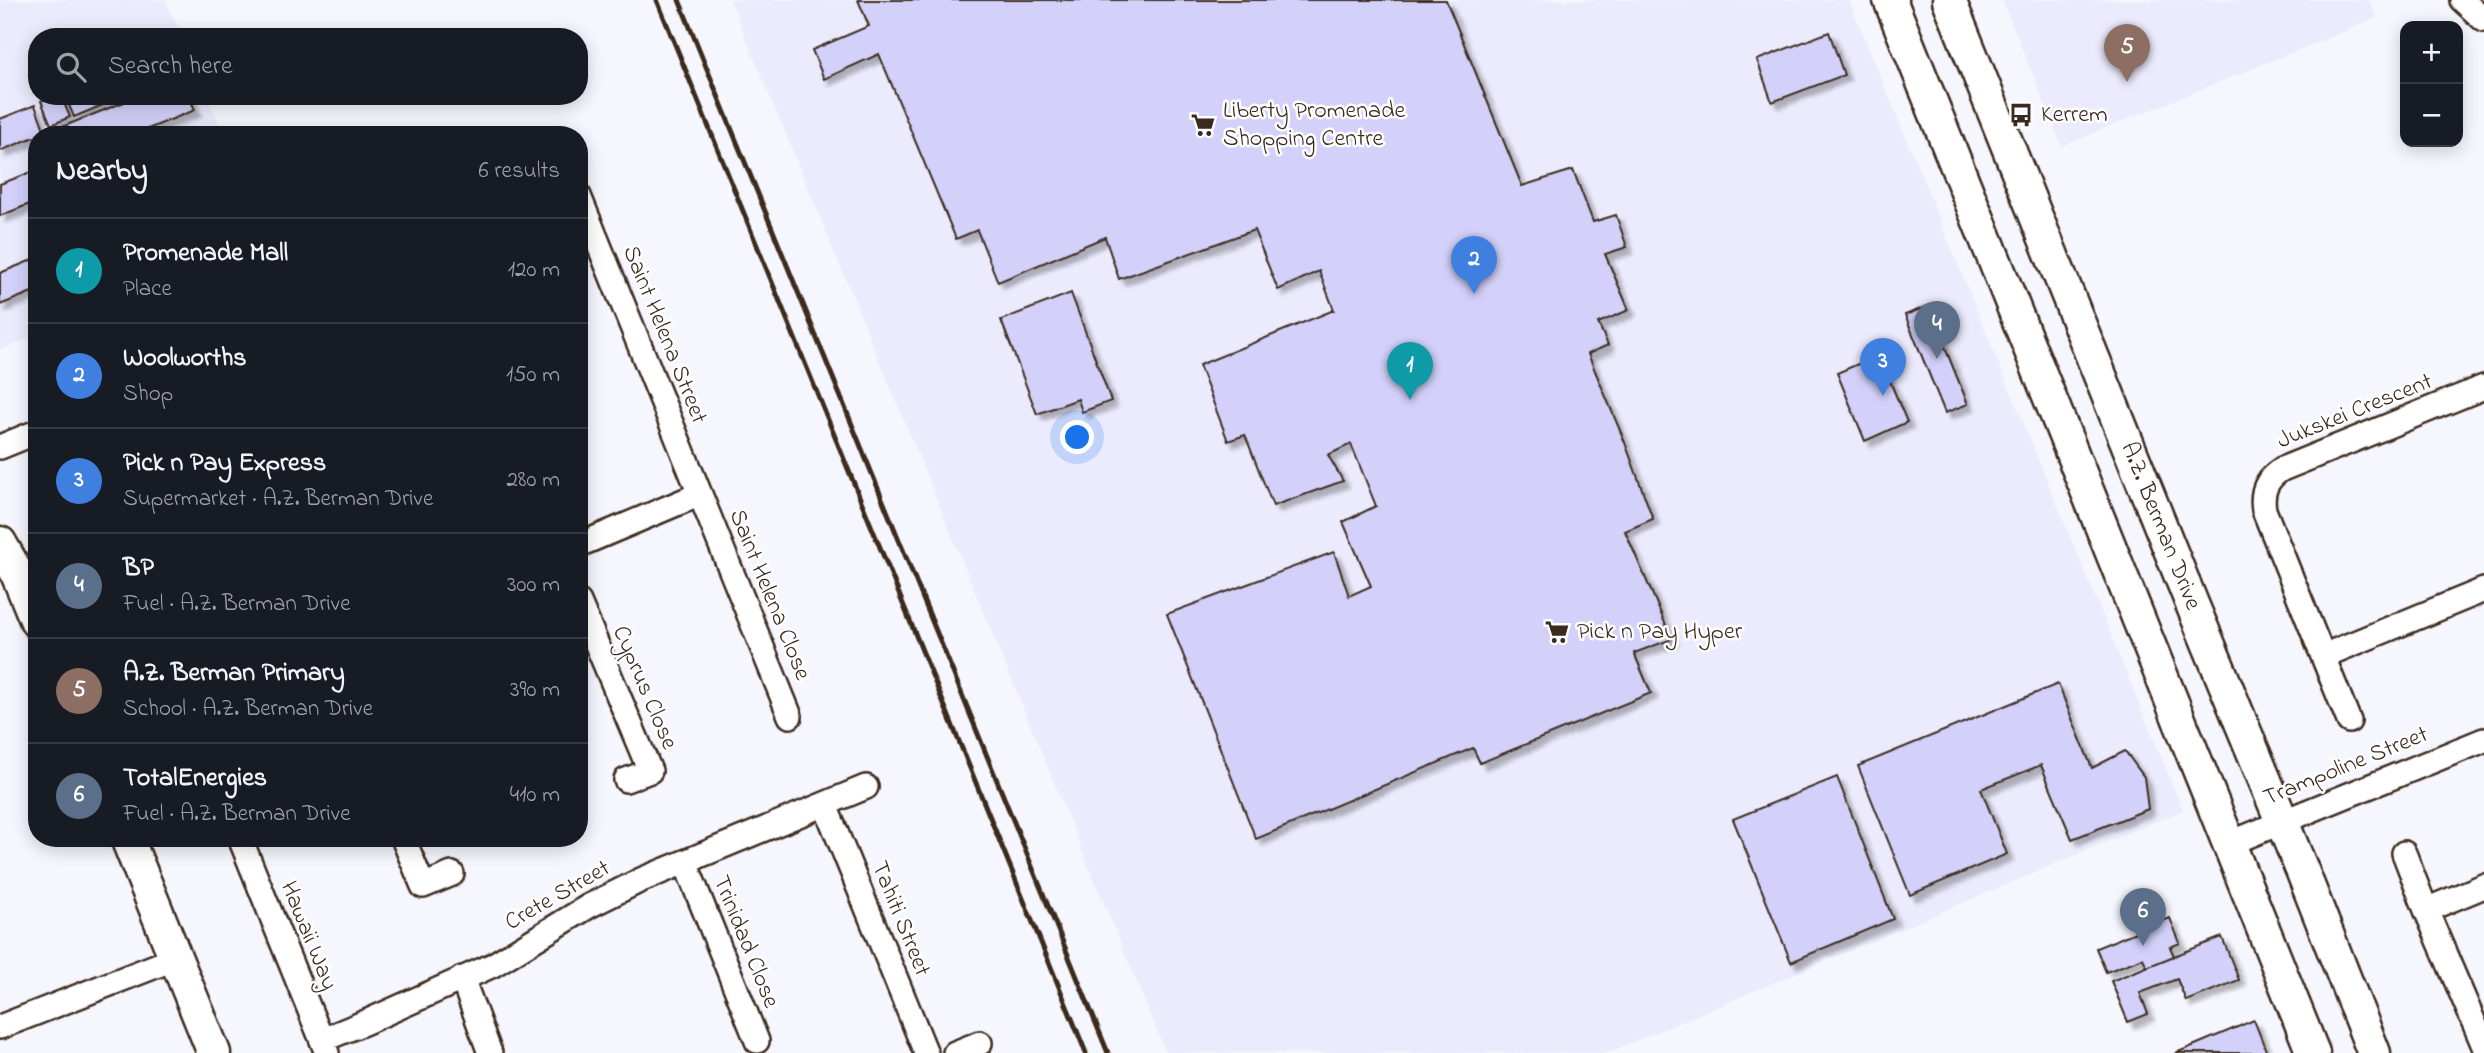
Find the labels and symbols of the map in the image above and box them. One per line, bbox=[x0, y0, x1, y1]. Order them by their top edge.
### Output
pin: 5 bbox=[2104, 24, 2150, 82]
place label: Liberty Promenade Shopping Centre bbox=[1223, 94, 1406, 157]
place label: Kerrem bbox=[2041, 98, 2108, 133]
bus stop icon: Kerrem bbox=[2007, 101, 2035, 129]
supermarket icon: Liberty Promenade Shopping Centre bbox=[1189, 111, 1217, 139]
pin: 2 bbox=[1451, 236, 1497, 294]
street label: Saint Helena Street bbox=[612, 241, 716, 429]
pin: 4 bbox=[1914, 301, 1960, 359]
pin: 3 bbox=[1860, 338, 1906, 396]
pin: 1 bbox=[1387, 342, 1433, 400]
street label: Jukskei Crescent bbox=[2272, 365, 2438, 459]
your location bbox=[1060, 420, 1094, 454]
street label: A.Z. Berman Drive bbox=[2111, 437, 2210, 615]
street label: Saint Helena Close bbox=[719, 504, 819, 686]
place label: Pick n Pay Hyper bbox=[1577, 615, 1743, 651]
supermarket icon: Pick n Pay Hyper bbox=[1543, 618, 1571, 646]
street label: Cyprus Close bbox=[601, 621, 686, 756]
street label: Trampoline Street bbox=[2258, 718, 2434, 816]
street label: Crete Street bbox=[499, 852, 617, 940]
street label: Tahiti Street bbox=[861, 856, 939, 982]
street label: Trinidad Close bbox=[703, 870, 788, 1014]
street label: Hawaii Way bbox=[269, 876, 346, 996]
pin: 6 bbox=[2120, 888, 2166, 946]

